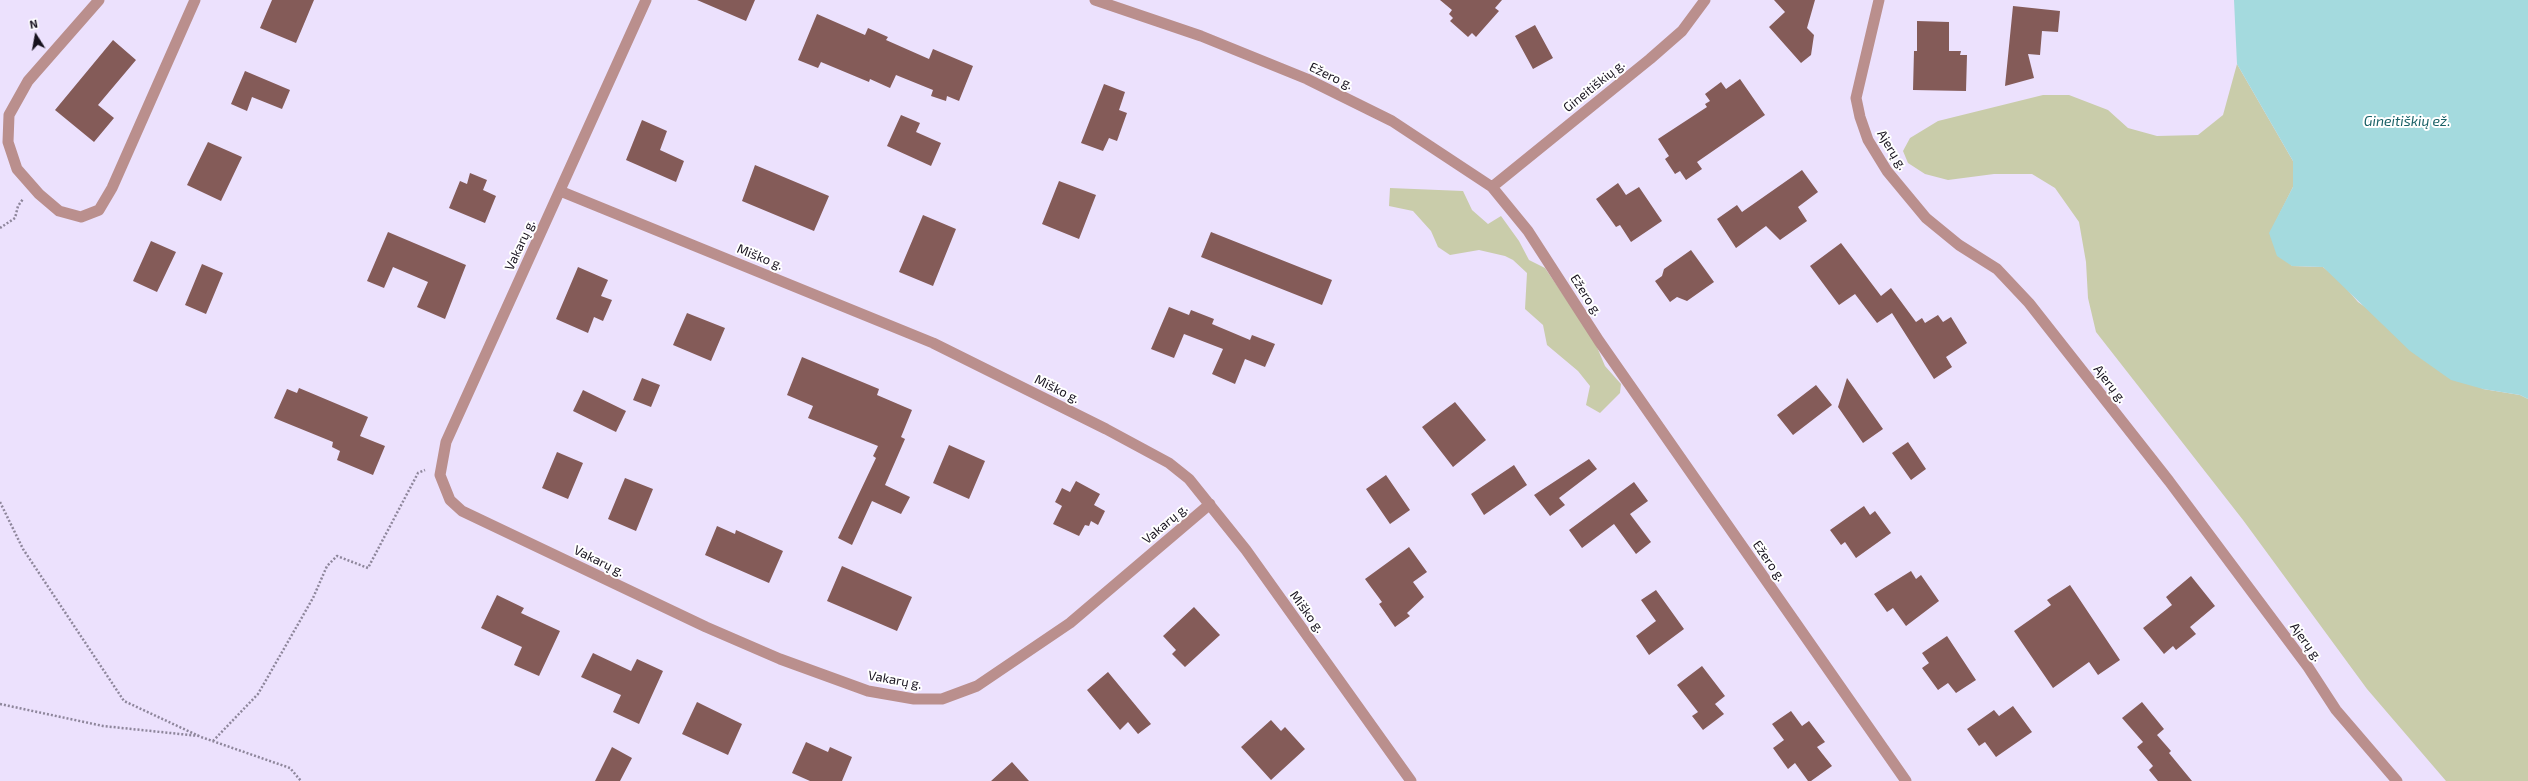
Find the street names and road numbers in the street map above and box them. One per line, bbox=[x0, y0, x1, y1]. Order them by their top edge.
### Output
street label: Gineitiškių g. bbox=[1560, 57, 1628, 115]
street label: Ežero g. bbox=[1307, 59, 1355, 93]
street label: Ajerų g. bbox=[1874, 127, 1910, 173]
street label: Vakarų g. bbox=[501, 217, 539, 273]
street label: Miško g. bbox=[735, 241, 785, 273]
street label: Ežero g. bbox=[1567, 271, 1605, 319]
street label: Ajerų g. bbox=[2090, 362, 2130, 406]
street label: Miško g. bbox=[1032, 371, 1082, 407]
street label: Vakarų g. bbox=[1139, 501, 1191, 547]
street label: Ežero g. bbox=[1749, 538, 1789, 584]
street label: Vakarų g. bbox=[571, 542, 627, 580]
street label: Miško g. bbox=[1287, 588, 1327, 636]
street label: Ajerų g. bbox=[2287, 620, 2325, 664]
street label: Vakarų g. bbox=[867, 668, 923, 692]

